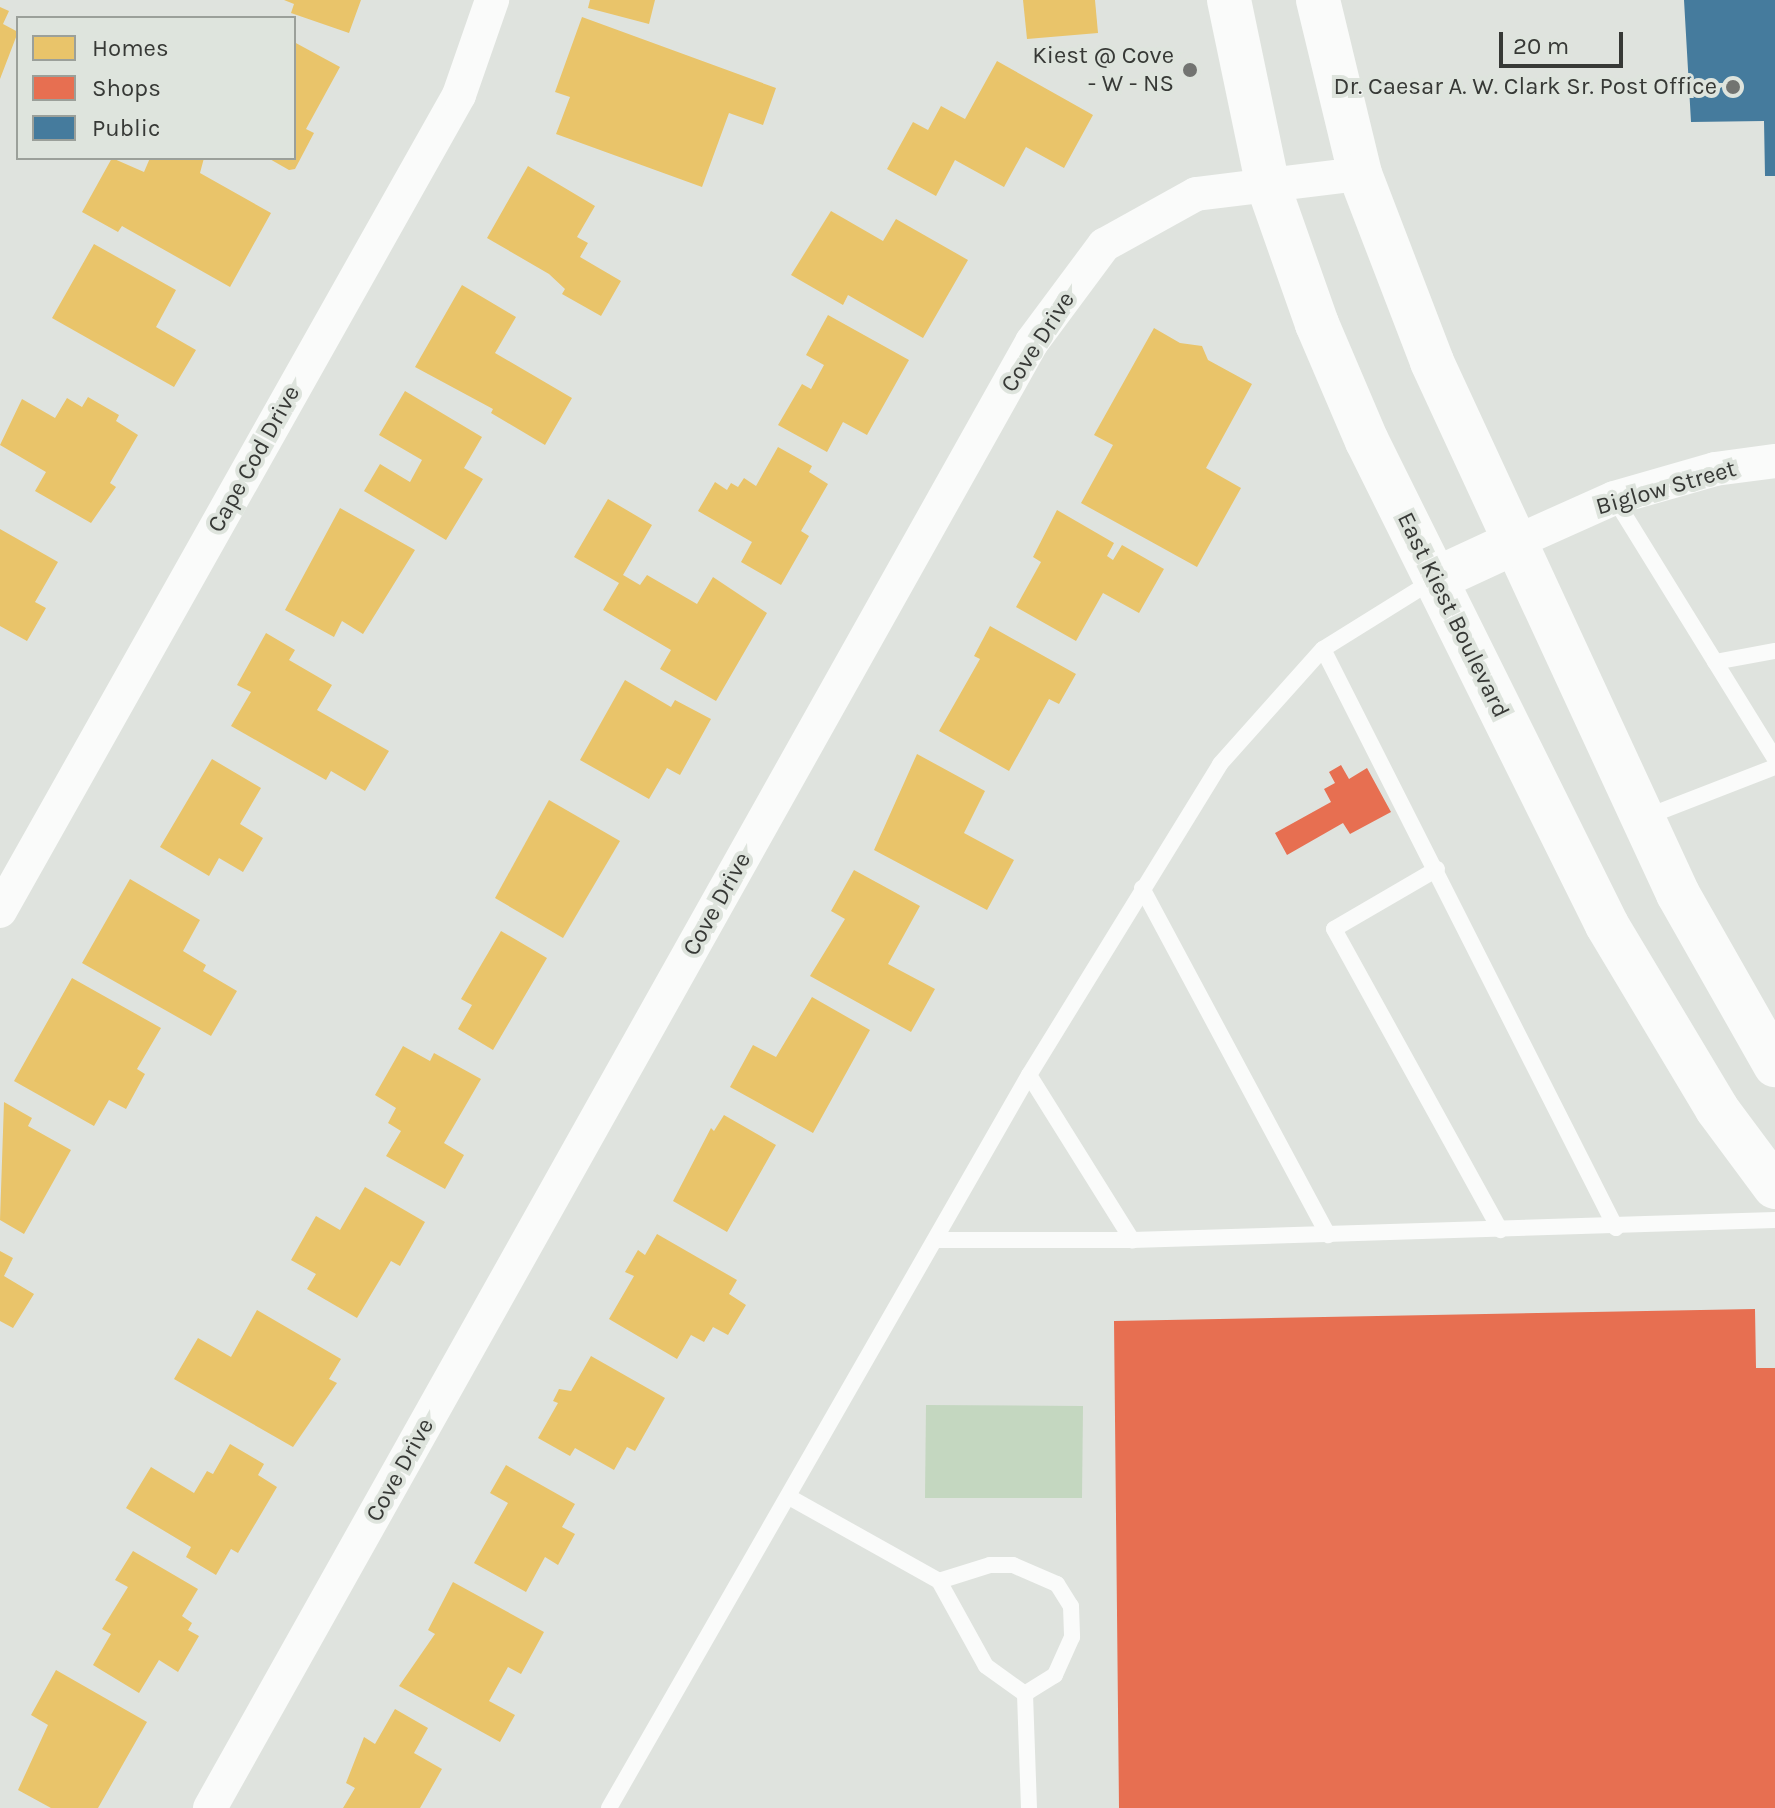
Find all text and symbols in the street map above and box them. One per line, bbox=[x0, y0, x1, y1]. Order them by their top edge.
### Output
legend bbox=[16, 16, 296, 160]
scale bar bbox=[1503, 16, 1627, 66]
text: 20 m bbox=[1513, 32, 1569, 60]
text: Homes bbox=[92, 34, 169, 62]
place label: Kiest @ Cove - W - NS bbox=[1032, 42, 1174, 98]
marker: Kiest @ Cove - W - NS bbox=[1181, 61, 1199, 79]
place label: Dr. Caesar A. W. Clark Sr. Post Office bbox=[1334, 73, 1717, 101]
text: Shops bbox=[92, 74, 161, 102]
marker: Dr. Caesar A. W. Clark Sr. Post Office bbox=[1724, 78, 1742, 96]
text: Public bbox=[92, 114, 160, 142]
street label: Cove Drive bbox=[995, 286, 1081, 398]
street label: Cape Cod Drive bbox=[202, 380, 306, 538]
street label: Biglow Street bbox=[1593, 454, 1739, 522]
street label: East Kiest Boulevard bbox=[1391, 507, 1515, 723]
street label: Cove Drive bbox=[677, 847, 757, 961]
street label: Cove Drive bbox=[360, 1413, 440, 1527]

